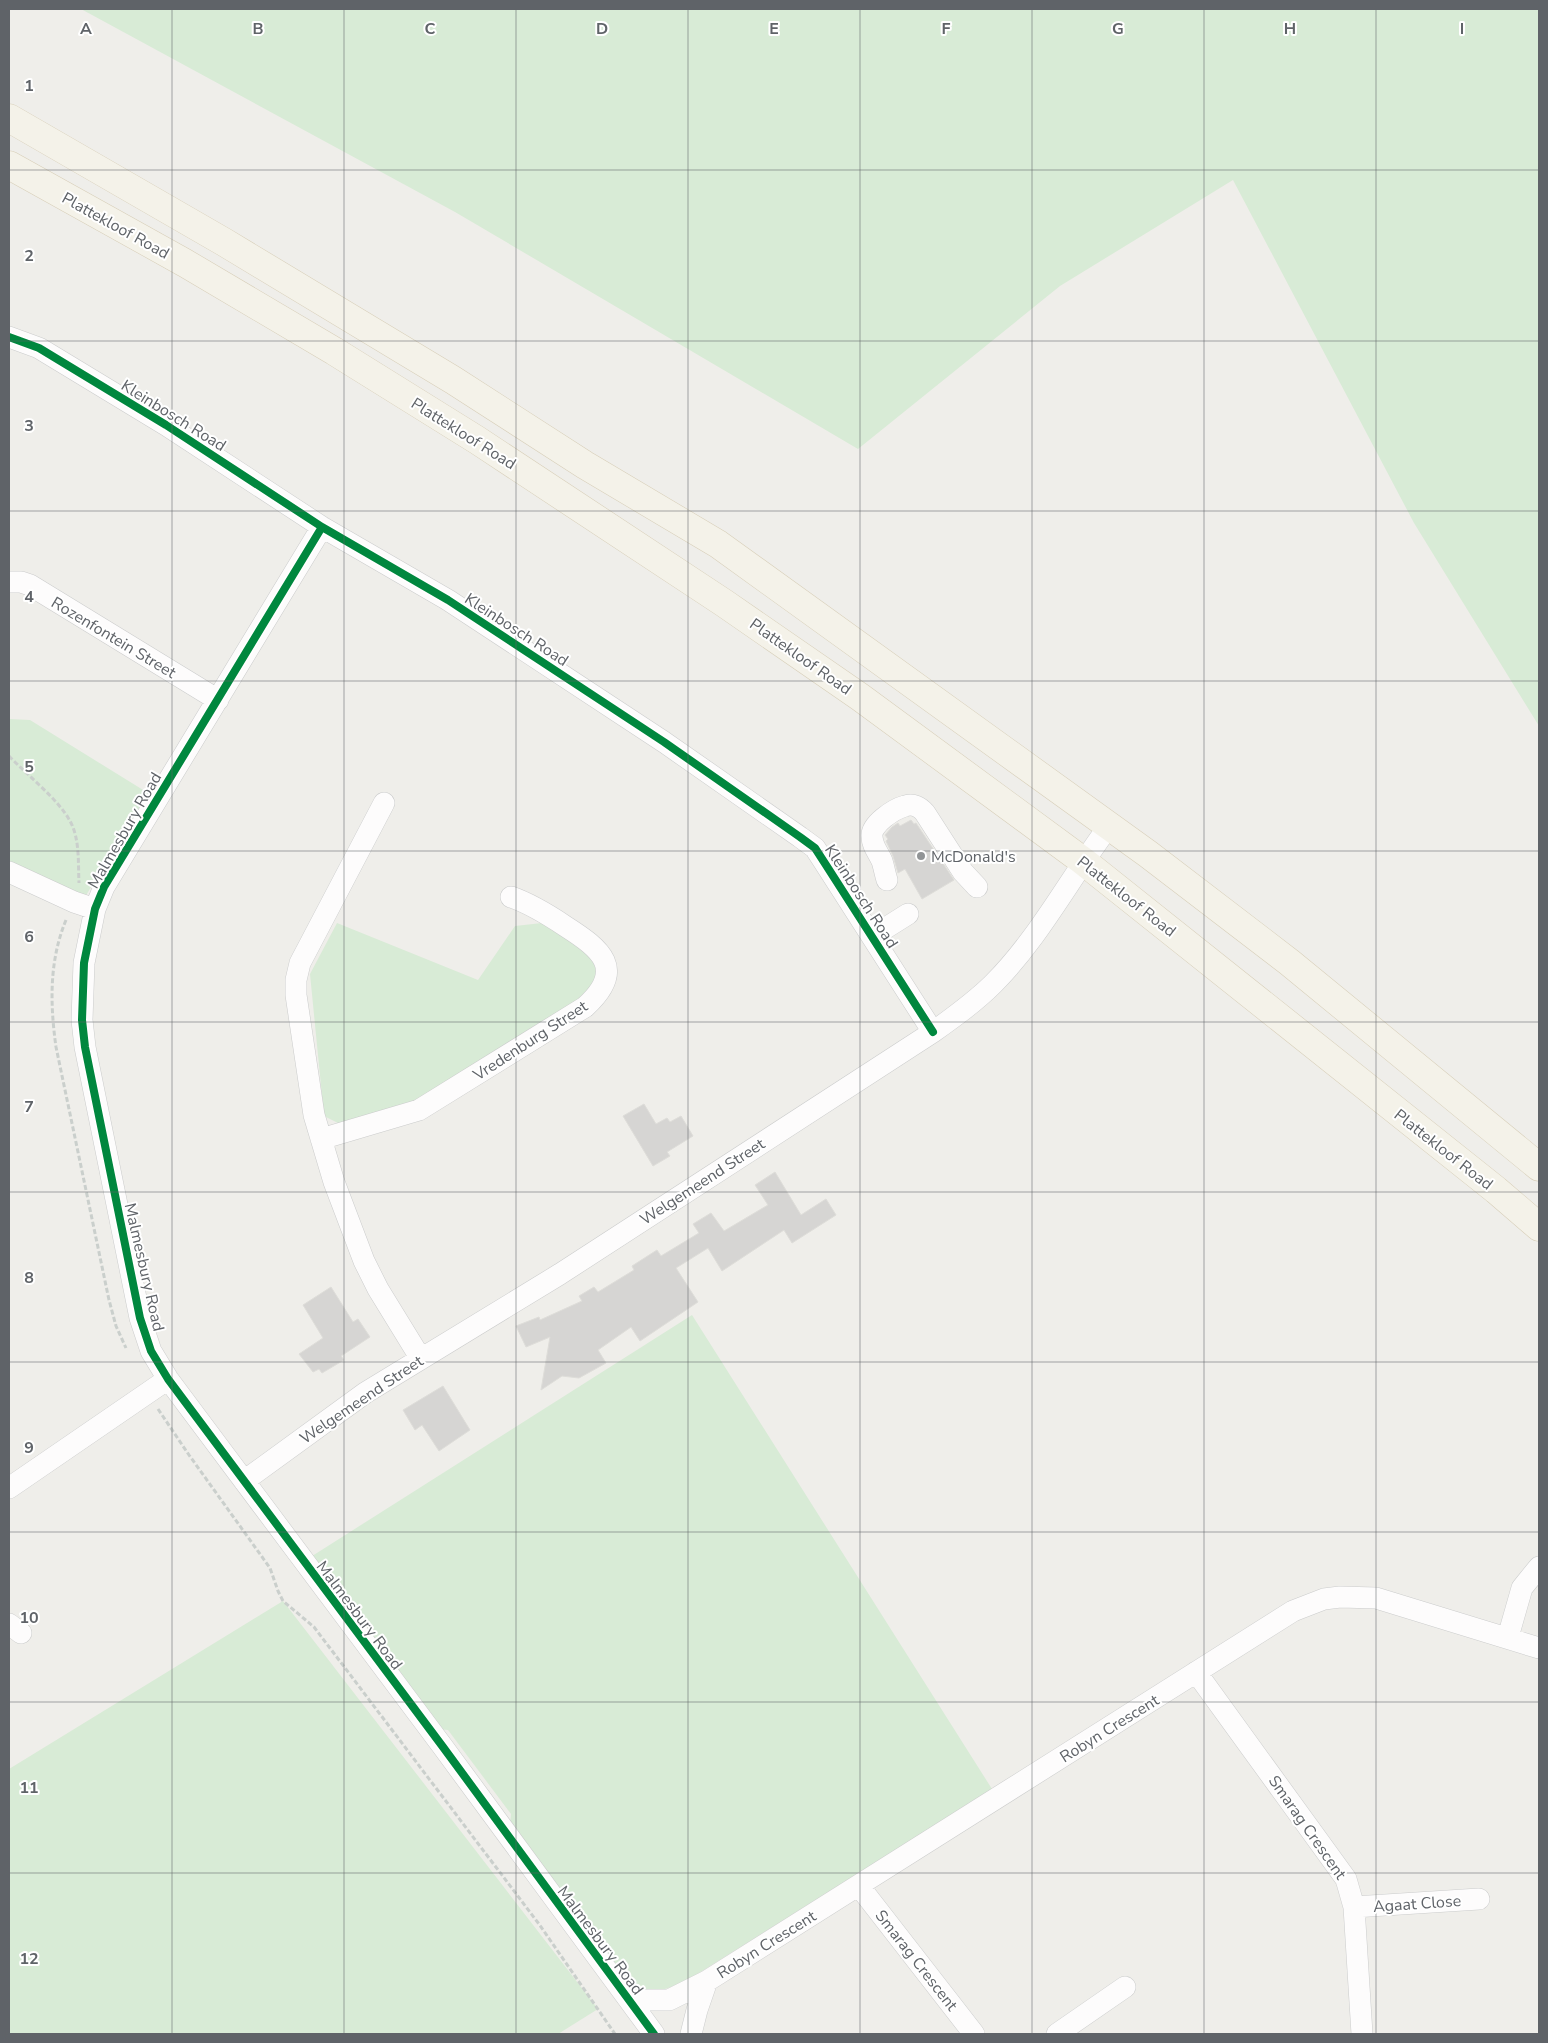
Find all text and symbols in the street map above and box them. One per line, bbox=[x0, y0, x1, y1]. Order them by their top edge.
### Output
text: A bbox=[80, 18, 92, 40]
text: B bbox=[252, 18, 264, 40]
text: C bbox=[425, 18, 436, 40]
text: D bbox=[596, 18, 608, 40]
text: E bbox=[769, 18, 779, 40]
text: F bbox=[942, 18, 951, 40]
text: G bbox=[1112, 18, 1124, 40]
text: H bbox=[1284, 18, 1296, 40]
text: I bbox=[1460, 18, 1464, 40]
text: 1 bbox=[24, 75, 34, 97]
street label: Plattekloof Road bbox=[58, 187, 173, 265]
text: 2 bbox=[24, 245, 34, 267]
street label: Kleinbosch Road bbox=[117, 375, 230, 457]
street label: Plattekloof Road bbox=[407, 393, 520, 475]
text: 3 bbox=[24, 415, 34, 437]
text: 4 bbox=[24, 586, 34, 608]
street label: Kleinbosch Road bbox=[460, 588, 573, 672]
street label: Rozenfontein Street bbox=[47, 592, 180, 684]
street label: Plattekloof Road bbox=[745, 613, 856, 700]
text: 5 bbox=[24, 756, 34, 778]
street label: Malmesbury Road bbox=[83, 768, 167, 893]
street label: Kleinbosch Road bbox=[819, 840, 903, 953]
place label: McDonald's bbox=[931, 846, 1016, 868]
marker: McDonald's bbox=[915, 850, 927, 862]
street label: Plattekloof Road bbox=[1072, 851, 1180, 942]
text: 6 bbox=[24, 926, 34, 948]
street label: Vredenburg Street bbox=[468, 995, 592, 1087]
text: 7 bbox=[24, 1096, 34, 1118]
street label: Plattekloof Road bbox=[1389, 1104, 1497, 1195]
street label: Welgemeend Street bbox=[636, 1133, 770, 1230]
street label: Malmesbury Road bbox=[119, 1201, 169, 1333]
text: 8 bbox=[24, 1267, 34, 1289]
street label: Welgemeend Street bbox=[295, 1350, 428, 1449]
text: 9 bbox=[24, 1437, 34, 1459]
street label: Malmesbury Road bbox=[311, 1557, 407, 1674]
text: 10 bbox=[19, 1607, 39, 1629]
street label: Robyn Crescent bbox=[1056, 1689, 1164, 1768]
street label: Smarag Crescent bbox=[1263, 1771, 1352, 1884]
text: 11 bbox=[19, 1777, 39, 1799]
street label: Malmesbury Road bbox=[552, 1882, 648, 1999]
street label: Agaat Close bbox=[1372, 1890, 1462, 1918]
street label: Robyn Crescent bbox=[713, 1905, 821, 1984]
street label: Smarag Crescent bbox=[870, 1906, 963, 2016]
text: 12 bbox=[19, 1948, 39, 1970]

